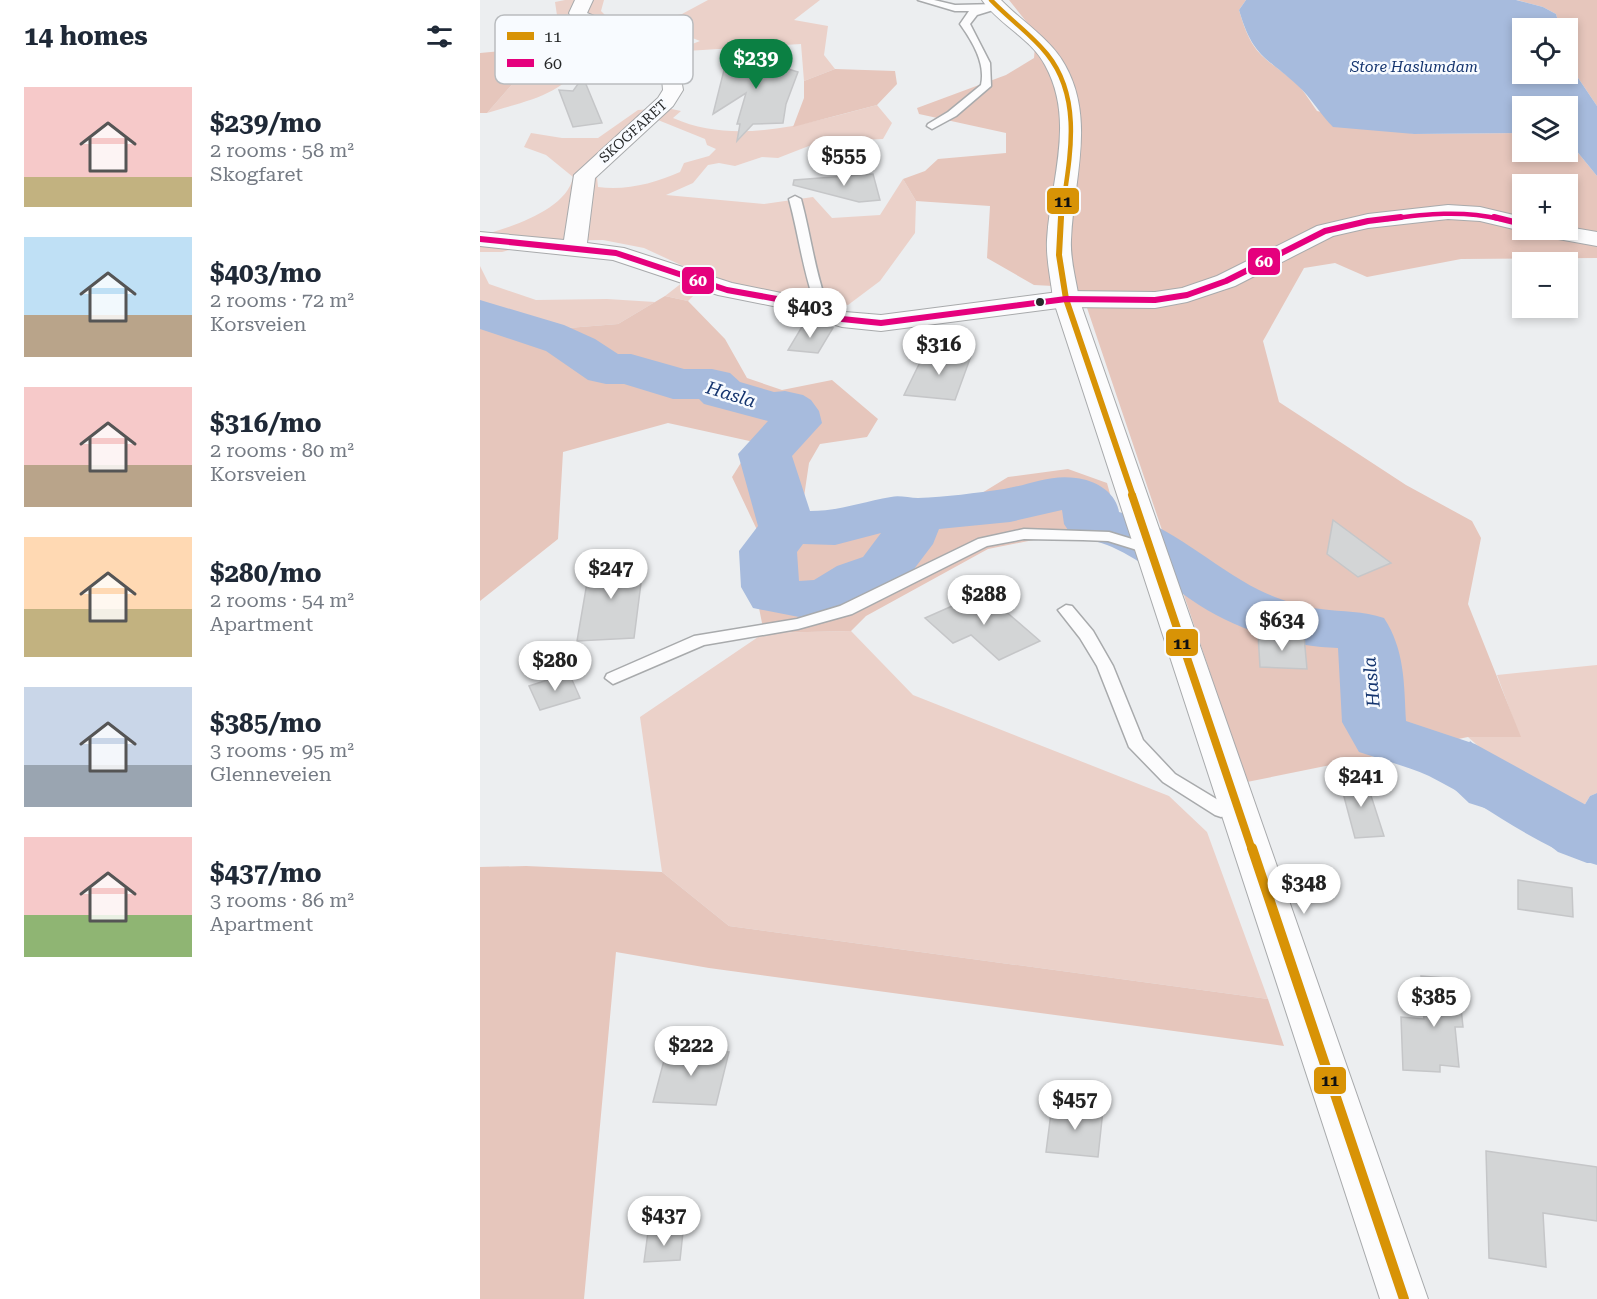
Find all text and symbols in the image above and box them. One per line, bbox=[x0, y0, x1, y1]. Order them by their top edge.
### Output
legend bbox=[495, 15, 693, 84]
map controls bbox=[1512, 18, 1578, 318]
button: locate bbox=[1512, 18, 1578, 84]
icon: filters bbox=[423, 20, 456, 53]
text: 14 homes bbox=[24, 21, 148, 51]
text: 11 bbox=[544, 27, 562, 46]
pin: $239 bbox=[720, 39, 792, 90]
text: $239 bbox=[734, 46, 778, 70]
text: 60 bbox=[544, 54, 562, 73]
water label: Store Haslumdam bbox=[1349, 58, 1478, 76]
street label: SKOGFARET bbox=[596, 96, 670, 166]
button: layers bbox=[1512, 96, 1578, 162]
text: $239/mo bbox=[210, 108, 322, 138]
icon: home bbox=[72, 111, 144, 183]
pin: $555 bbox=[808, 136, 880, 187]
text: 2 rooms · 58 m² bbox=[210, 138, 354, 162]
text: $555 bbox=[822, 143, 866, 167]
text: Skogfaret bbox=[210, 162, 303, 186]
button: + bbox=[1512, 174, 1578, 240]
line badge: 11 bbox=[1046, 187, 1080, 215]
text: 11 bbox=[1054, 192, 1072, 211]
line badge: 60 bbox=[1247, 247, 1281, 276]
text: 60 bbox=[1255, 252, 1273, 271]
button: − bbox=[1512, 252, 1578, 318]
text: $403/mo bbox=[210, 258, 322, 288]
icon: home bbox=[72, 261, 144, 333]
line badge: 60 bbox=[681, 266, 715, 295]
text: 60 bbox=[689, 271, 707, 290]
text: 2 rooms · 72 m² bbox=[210, 288, 354, 312]
pin: $403 bbox=[774, 288, 846, 339]
text: $403 bbox=[788, 295, 832, 319]
unlabelled marker bbox=[1034, 296, 1046, 308]
text: Korsveien bbox=[210, 312, 306, 336]
pin: $316 bbox=[903, 325, 975, 376]
text: $316 bbox=[917, 332, 961, 356]
water label: Hasla bbox=[703, 376, 758, 411]
text: $316/mo bbox=[210, 408, 322, 438]
icon: home bbox=[72, 411, 144, 483]
text: 2 rooms · 80 m² bbox=[210, 438, 354, 462]
text: Korsveien bbox=[210, 462, 306, 486]
pin: $247 bbox=[575, 549, 647, 600]
text: $247 bbox=[589, 556, 633, 580]
text: $280/mo bbox=[210, 558, 322, 588]
icon: home bbox=[72, 561, 144, 633]
pin: $288 bbox=[948, 575, 1020, 626]
text: $288 bbox=[962, 582, 1006, 606]
text: 2 rooms · 54 m² bbox=[210, 588, 354, 612]
pin: $634 bbox=[1246, 601, 1318, 652]
text: $634 bbox=[1260, 608, 1304, 632]
text: Apartment bbox=[210, 612, 313, 636]
line badge: 11 bbox=[1165, 628, 1199, 657]
text: 11 bbox=[1173, 634, 1191, 653]
pin: $280 bbox=[519, 641, 591, 692]
text: $280 bbox=[533, 648, 577, 672]
water label: Hasla bbox=[1358, 656, 1384, 709]
text: $385/mo bbox=[210, 708, 322, 738]
icon: home bbox=[72, 711, 144, 783]
text: 3 rooms · 95 m² bbox=[210, 738, 354, 762]
pin: $241 bbox=[1325, 757, 1397, 808]
text: Glenneveien bbox=[210, 762, 332, 786]
text: $241 bbox=[1339, 764, 1383, 788]
text: $437/mo bbox=[210, 858, 322, 888]
icon: home bbox=[72, 861, 144, 933]
pin: $348 bbox=[1268, 864, 1340, 915]
text: $348 bbox=[1282, 871, 1326, 895]
text: 3 rooms · 86 m² bbox=[210, 888, 354, 912]
text: Apartment bbox=[210, 912, 313, 936]
pin: $385 bbox=[1398, 977, 1470, 1028]
text: $385 bbox=[1412, 984, 1456, 1008]
pin: $222 bbox=[655, 1026, 727, 1077]
text: $222 bbox=[669, 1033, 713, 1057]
line badge: 11 bbox=[1313, 1066, 1347, 1095]
text: 11 bbox=[1321, 1071, 1339, 1090]
pin: $457 bbox=[1039, 1080, 1111, 1131]
text: $457 bbox=[1053, 1087, 1097, 1111]
pin: $437 bbox=[628, 1196, 700, 1247]
text: $437 bbox=[642, 1203, 686, 1227]

